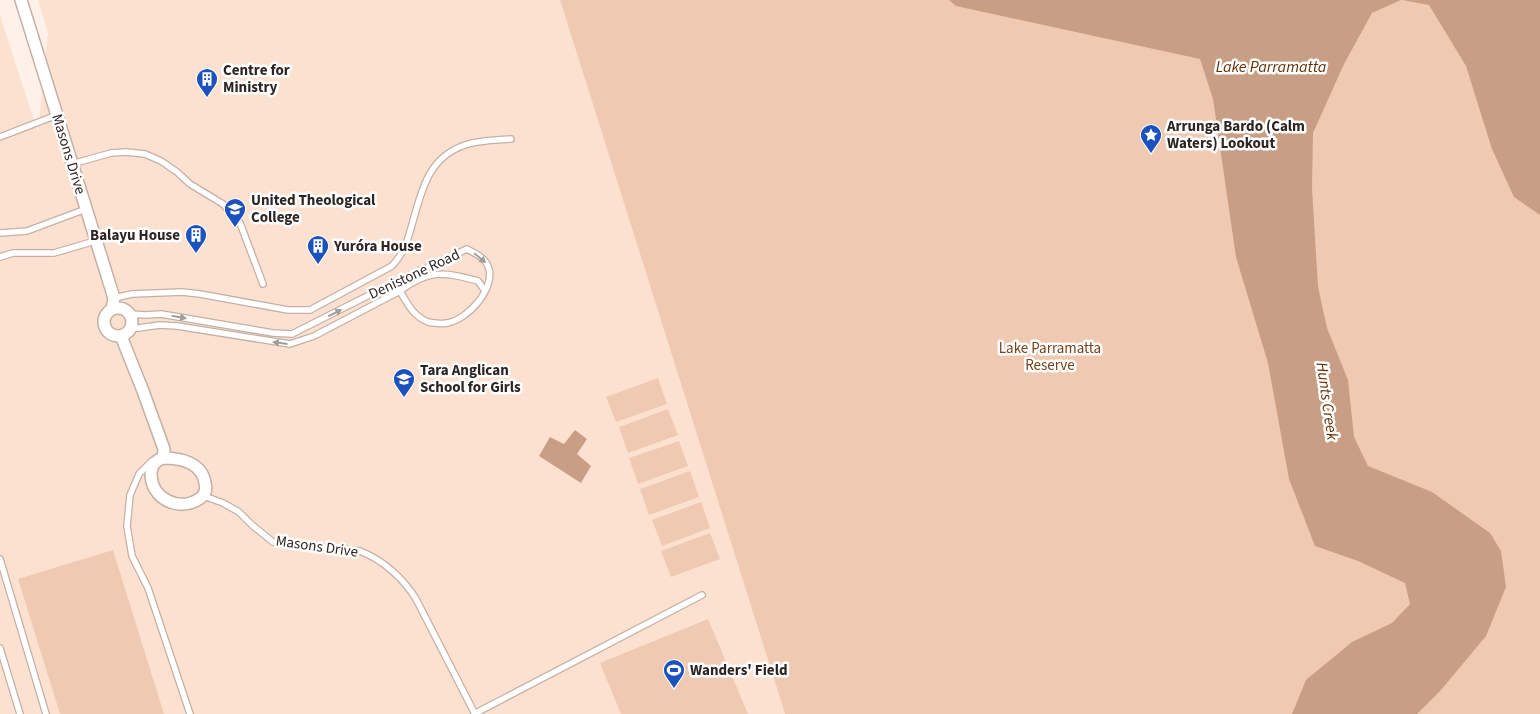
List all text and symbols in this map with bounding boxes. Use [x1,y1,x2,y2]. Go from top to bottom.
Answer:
water label: Lake Parramatta [1216,56,1327,78]
place label: Centre for Ministry [223,60,290,98]
building icon: Centre for Ministry [195,67,219,98]
street label: Masons Drive [46,111,91,197]
place label: Arrunga Bardo (Calm Waters) Lookout [1166,116,1305,154]
place icon: Arrunga Bardo (Calm Waters) Lookout [1139,123,1163,154]
place label: United Theological College [251,190,376,228]
school or university icon: United Theological College [223,197,247,228]
building icon: Balayu House [184,223,208,254]
place label: Balayu House [90,225,180,246]
building icon: Yuróra House [306,234,330,265]
place label: Yuróra House [333,236,422,257]
street label: Denistone Road [365,244,463,305]
one-way arrow [473,252,486,263]
one-way arrow [328,309,342,317]
one-way arrow [171,313,187,321]
park label: Lake Parramatta Reserve [999,338,1101,376]
one-way arrow [271,339,287,347]
place label: Tara Anglican School for Girls [420,360,521,398]
water label: Hunts Creek [1311,361,1343,442]
school or university icon: Tara Anglican School for Girls [392,367,416,398]
street label: Masons Drive [274,530,359,563]
sports icon: Wanders' Field [662,658,686,689]
place label: Wanders' Field [690,660,788,681]

